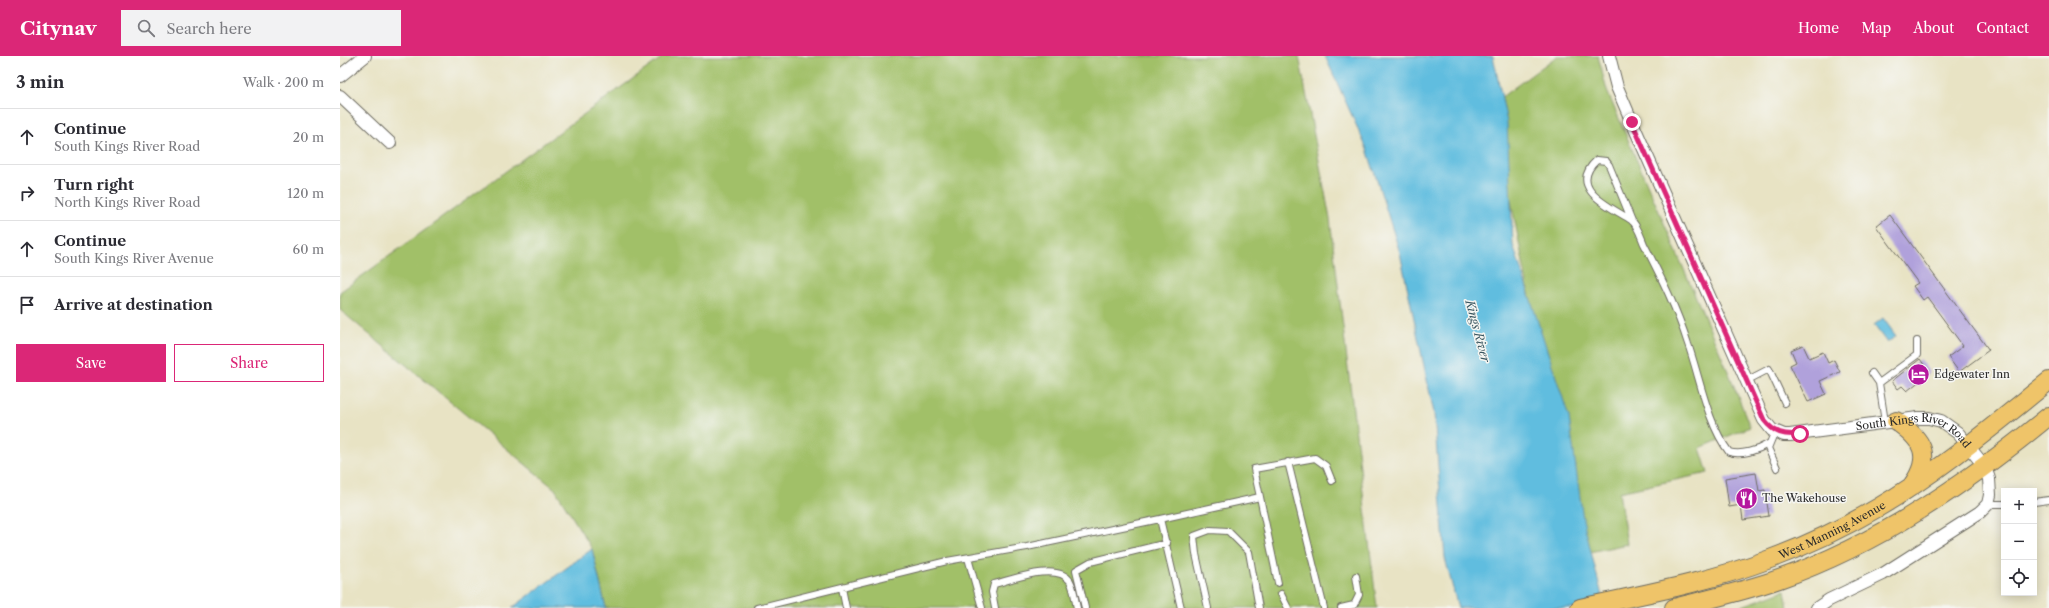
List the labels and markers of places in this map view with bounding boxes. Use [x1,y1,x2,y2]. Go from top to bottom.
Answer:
hotel icon: Edgewater Inn [1905,361,1931,387]
place label: Edgewater Inn [1934,367,2010,381]
restaurant icon: The Wakehouse [1734,485,1760,511]
place label: The Wakehouse [1762,491,1846,505]

